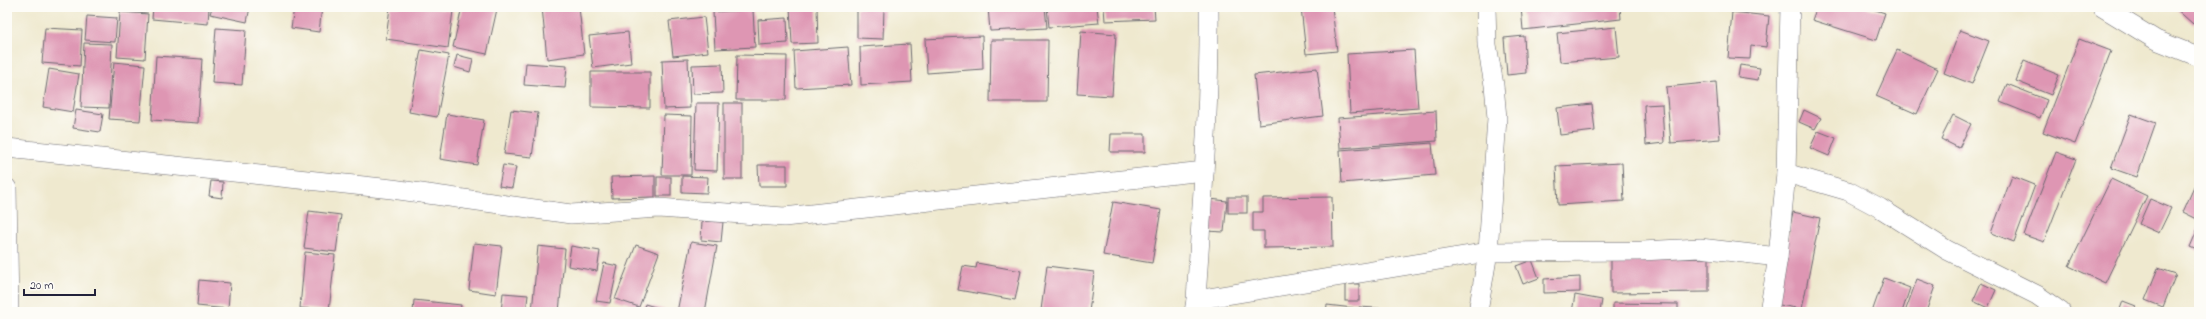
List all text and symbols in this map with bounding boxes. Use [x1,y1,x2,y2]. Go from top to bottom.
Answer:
scale bar [24,271,95,297]
text: 20 m [30,277,53,295]

